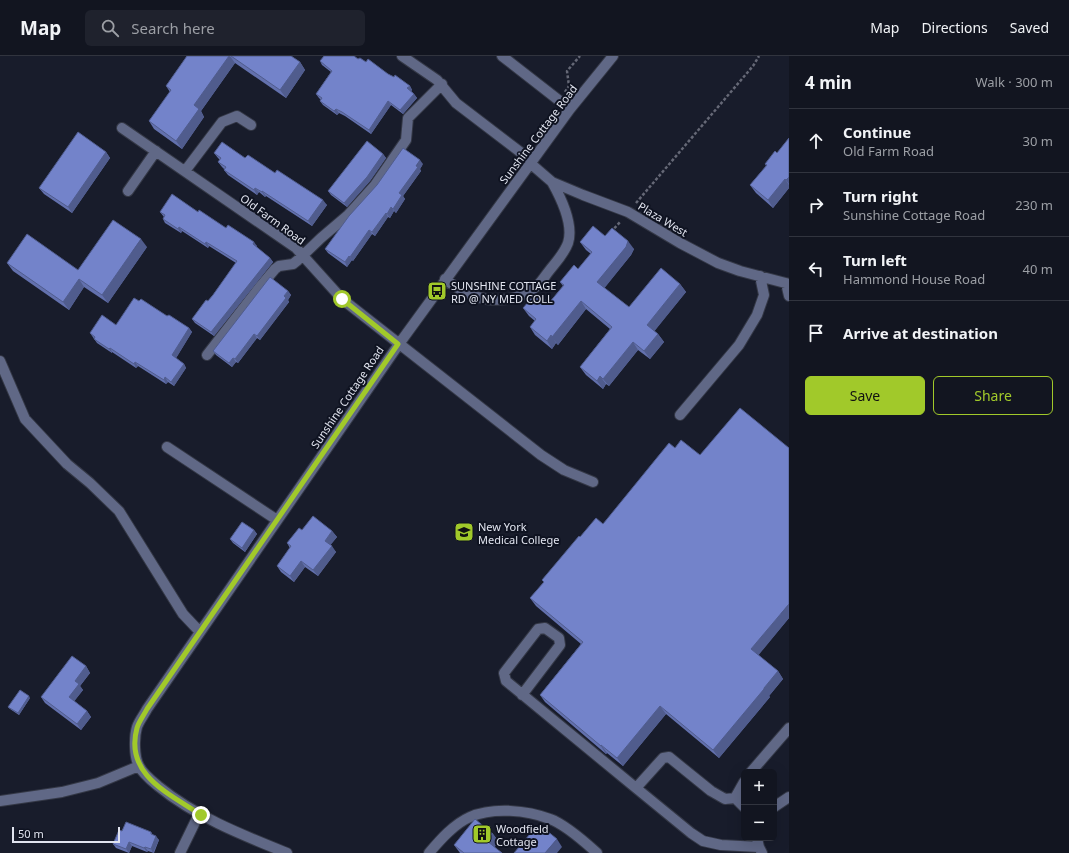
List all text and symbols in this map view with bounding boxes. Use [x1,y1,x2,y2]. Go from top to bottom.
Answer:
search box [85,10,365,46]
text: Map [20,15,61,41]
icon: search [99,17,121,39]
text: Search here [131,18,215,38]
text: Map [870,18,899,37]
text: Directions [921,18,988,37]
text: Saved [1010,18,1049,37]
text: 4 min [805,71,852,94]
text: Walk · 300 m [975,73,1053,91]
street label: Sunshine Cottage Road [496,81,580,187]
text: Continue [843,122,911,142]
icon: ahead [805,130,827,152]
text: 30 m [1023,132,1053,150]
text: Old Farm Road [843,142,934,160]
text: Turn right [843,186,918,206]
street label: Old Farm Road [237,190,309,248]
icon: right [805,194,827,216]
text: 230 m [1015,196,1053,214]
street label: Plaza West [635,198,691,240]
text: Sunshine Cottage Road [843,206,985,224]
text: Turn left [843,250,907,270]
icon: left [805,258,827,280]
text: 40 m [1023,260,1053,278]
text: Hammond House Road [843,270,985,288]
place label: SUNSHINE COTTAGE RD @ NY MED COLL [451,278,556,306]
bus stop icon: SUNSHINE COTTAGE RD @ NY MED COLL [426,280,448,302]
route start [333,290,351,308]
icon: arrive [805,322,827,344]
text: Arrive at destination [843,323,998,343]
street label: Sunshine Cottage Road [307,343,387,451]
button: Save [805,376,925,415]
button: Share [933,376,1053,415]
place label: New York Medical College [478,519,559,547]
school or university icon: New York Medical College [453,521,475,543]
map controls [741,769,777,841]
button: + [741,769,777,805]
button: − [741,805,777,841]
route end [192,806,210,824]
place label: Woodfield Cottage [496,821,549,849]
building icon: Woodfield Cottage [471,823,493,845]
scale bar [12,825,120,844]
text: 50 m [18,826,44,841]

